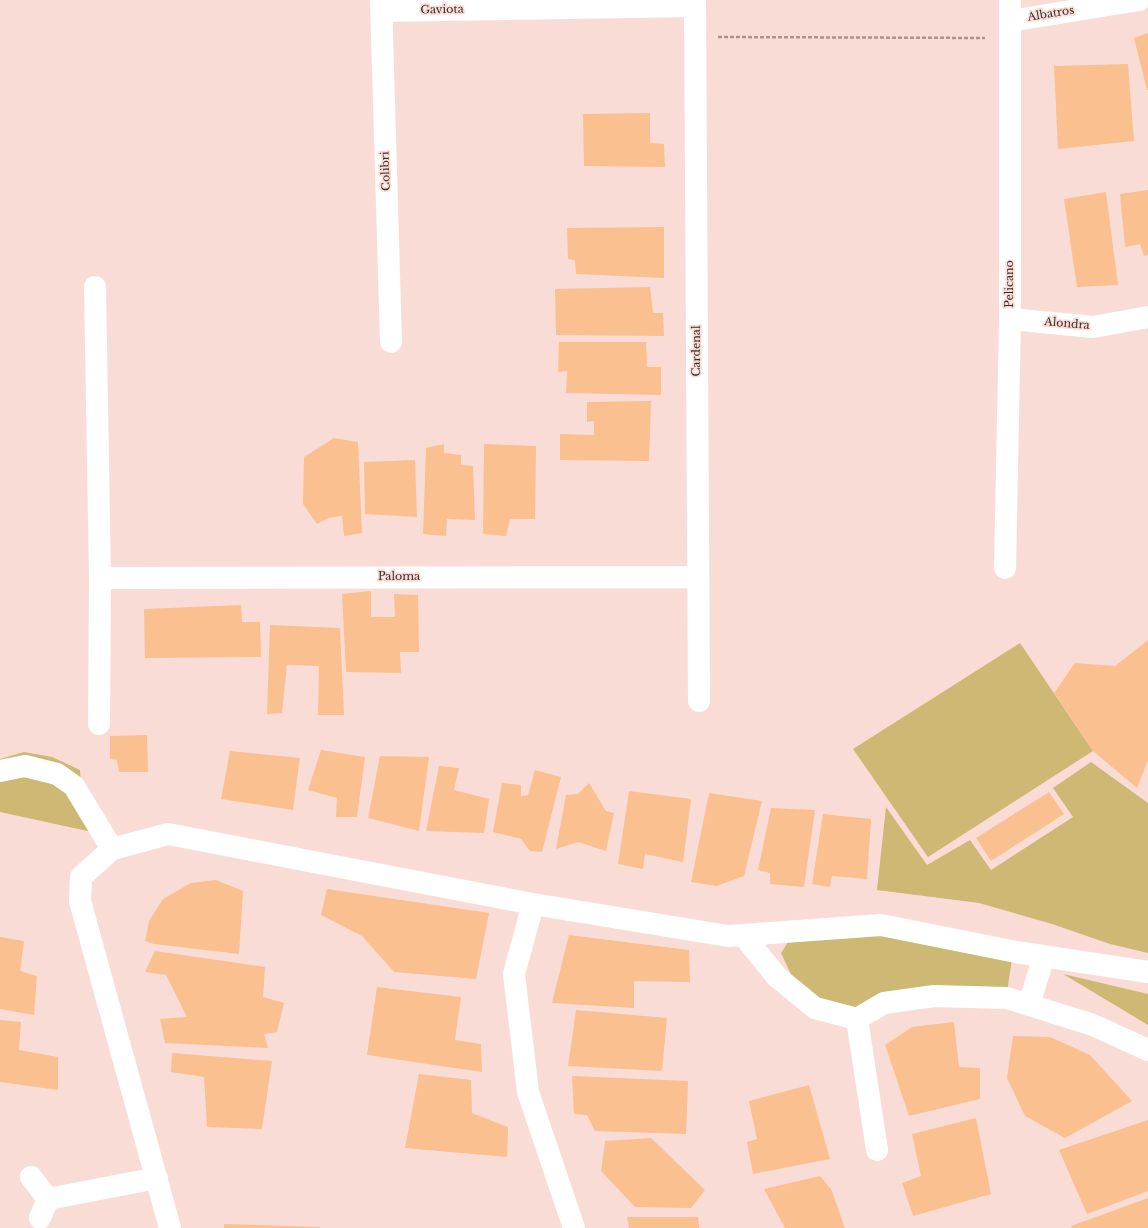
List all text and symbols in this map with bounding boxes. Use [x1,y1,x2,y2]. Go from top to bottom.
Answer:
street label: Gaviota [420,3,464,17]
street label: Albatros [1027,4,1075,24]
street label: Colibri [379,151,393,191]
street label: Pelicano [1003,260,1017,308]
street label: Alondra [1044,315,1090,333]
street label: Cardenal [690,325,704,377]
street label: Paloma [378,570,420,584]

